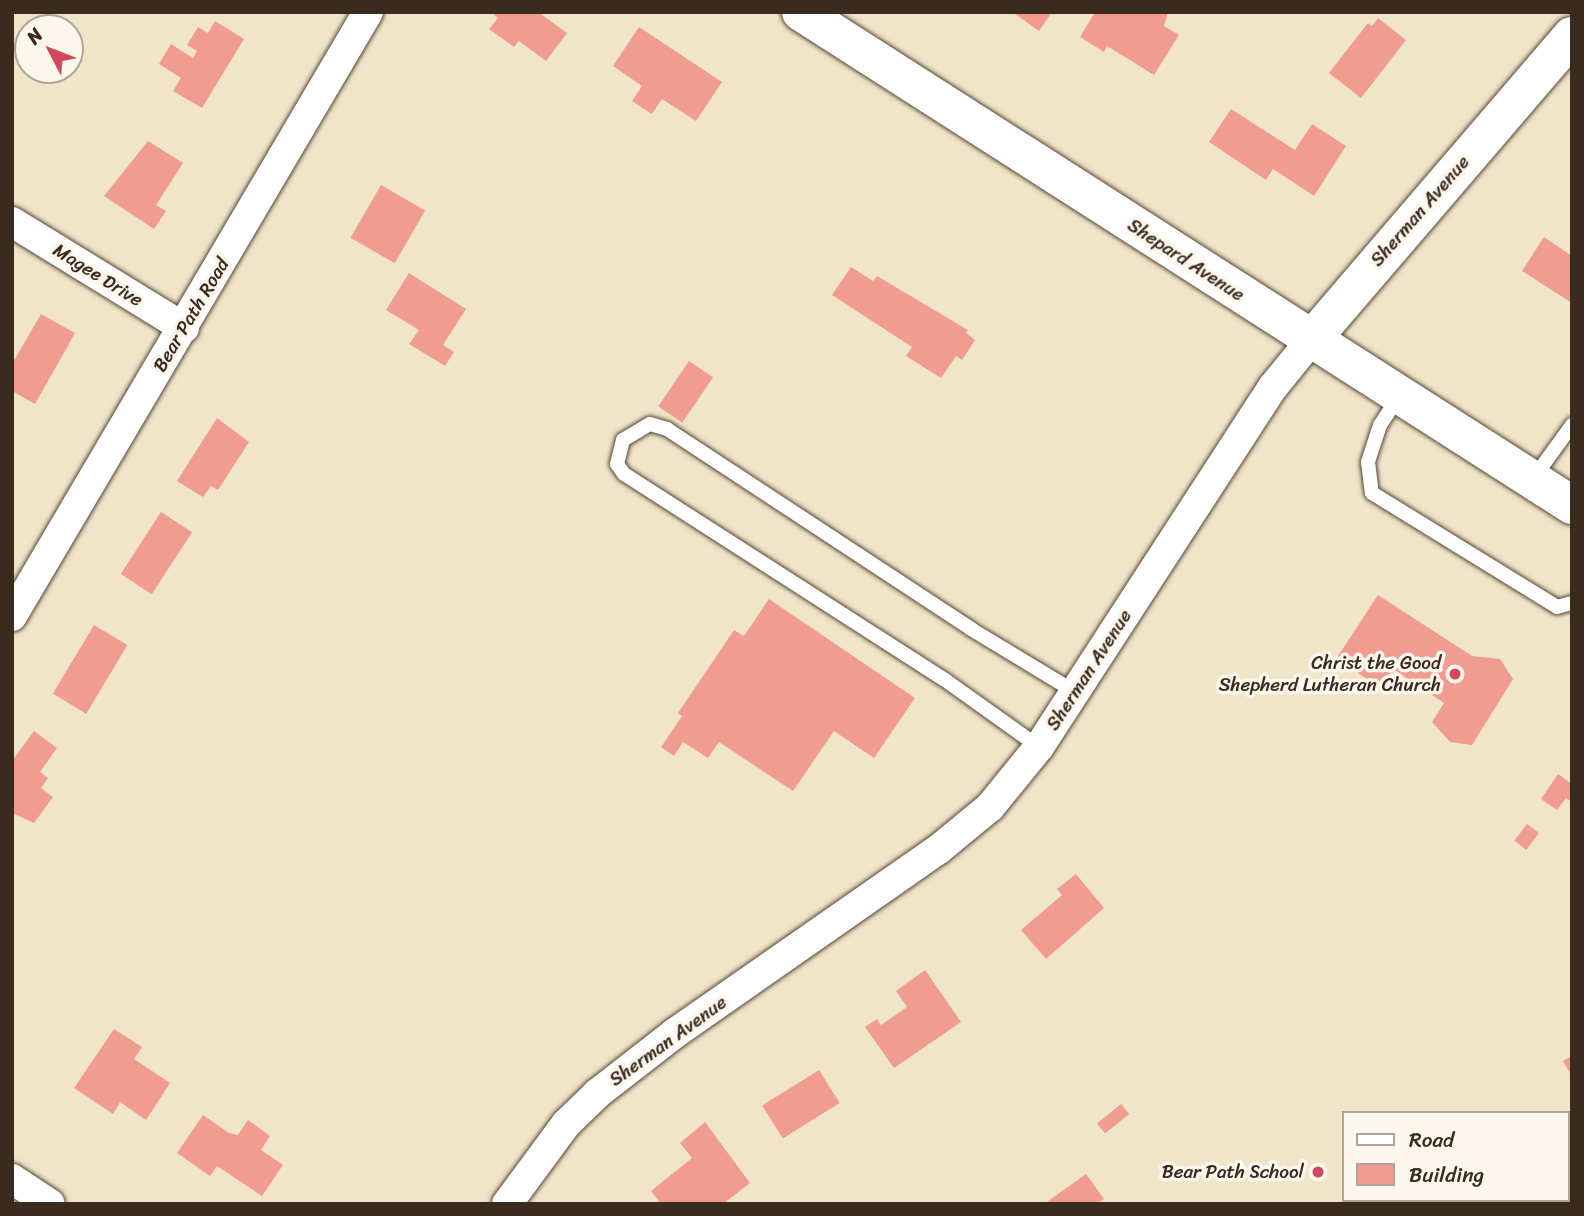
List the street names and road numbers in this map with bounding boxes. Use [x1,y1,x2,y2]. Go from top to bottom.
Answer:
street label: Sherman Avenue [1366,151,1474,271]
street label: Shepard Avenue [1123,214,1249,306]
street label: Magee Drive [49,238,147,312]
street label: Bear Path Road [148,254,234,376]
street label: Sherman Avenue [1041,605,1137,735]
street label: Sherman Avenue [605,991,731,1091]

